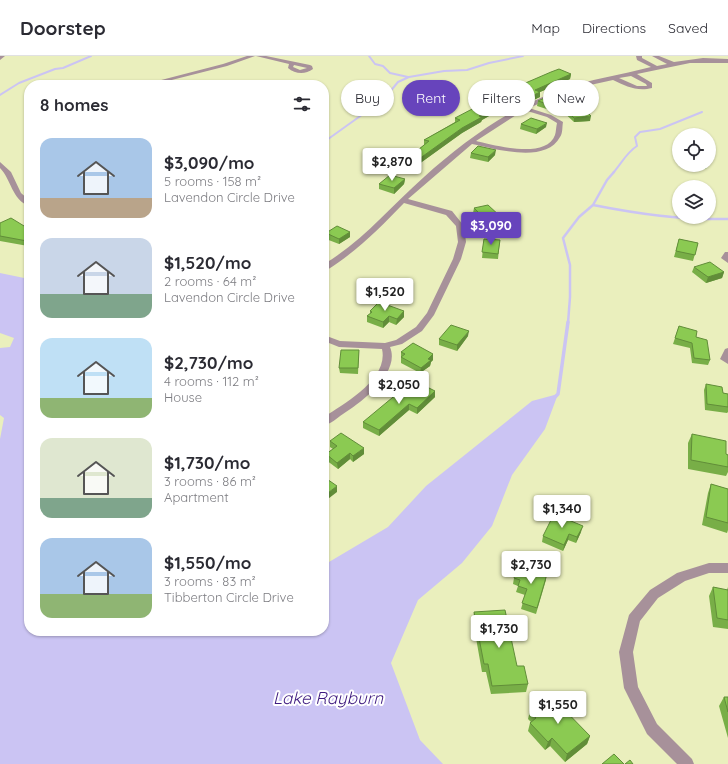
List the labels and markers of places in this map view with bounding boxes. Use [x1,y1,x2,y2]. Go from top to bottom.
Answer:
pin: $2,870 [359,148,425,182]
pin: $3,090 [458,212,524,246]
pin: $1,520 [352,278,418,312]
pin: $2,050 [366,371,432,405]
pin: $1,340 [529,495,595,529]
pin: $2,730 [498,551,564,585]
pin: $1,730 [466,615,532,649]
pin: $1,550 [525,691,591,725]

